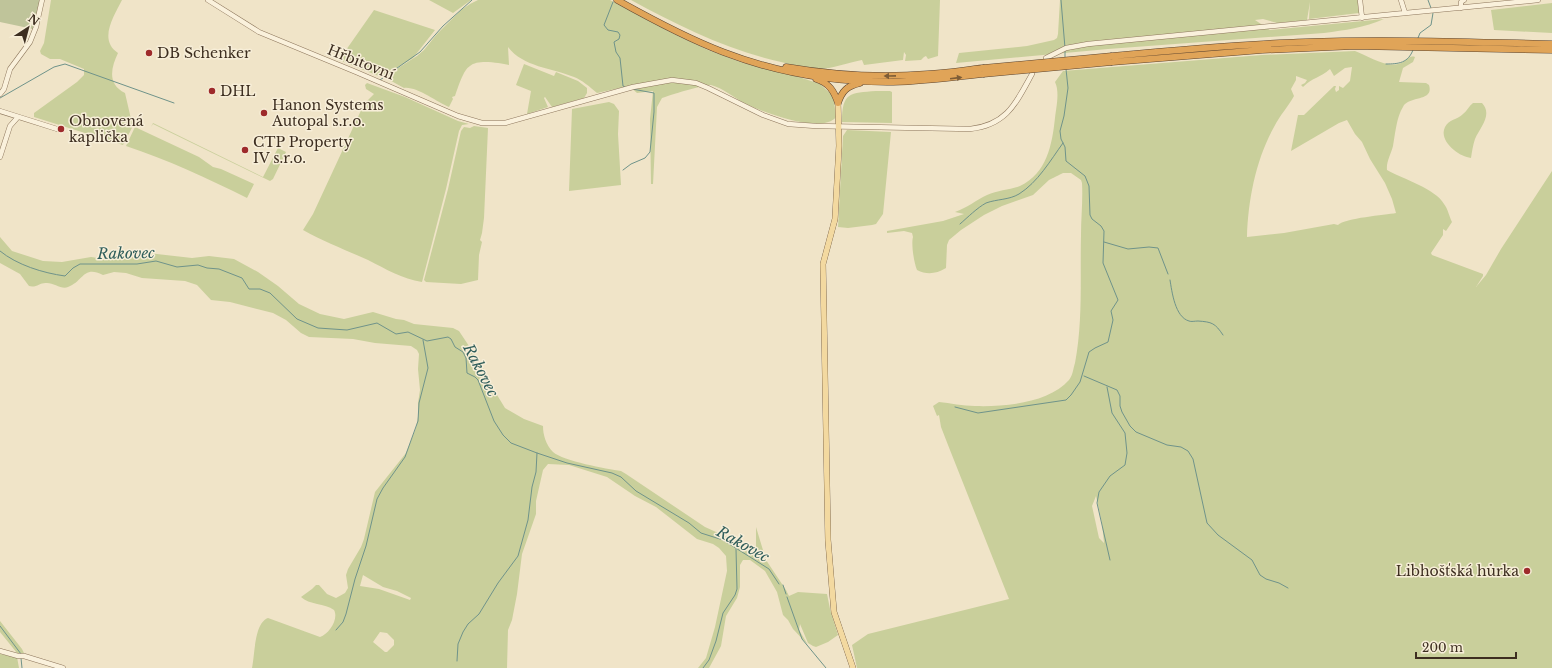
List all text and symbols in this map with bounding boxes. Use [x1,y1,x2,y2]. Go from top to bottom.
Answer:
north arrow [8,8,48,48]
text: N [26,11,43,29]
street label: Hřbitovní [325,40,397,84]
place label: DB Schenker [157,44,251,62]
marker: DB Schenker [144,48,154,58]
one-way arrow [883,73,896,79]
one-way arrow [950,75,963,81]
place label: DHL [220,82,255,100]
marker: DHL [207,86,217,96]
place label: Hanon Systems Autopal s.r.o. [271,96,384,130]
marker: Hanon Systems Autopal s.r.o. [259,108,269,118]
place label: Obnovená kaplička [69,112,144,146]
marker: Obnovená kaplička [56,124,66,134]
place label: CTP Property IV s.r.o. [253,133,352,167]
marker: CTP Property IV s.r.o. [240,145,250,155]
water label: Rakovec [96,243,155,263]
water label: Rakovec [459,339,503,400]
water label: Rakovec [712,521,773,566]
place label: Libhošťská hůrka [1396,562,1519,580]
marker: Libhošťská hůrka [1522,566,1532,576]
scale bar [1416,634,1516,660]
text: 200 m [1422,640,1463,655]

